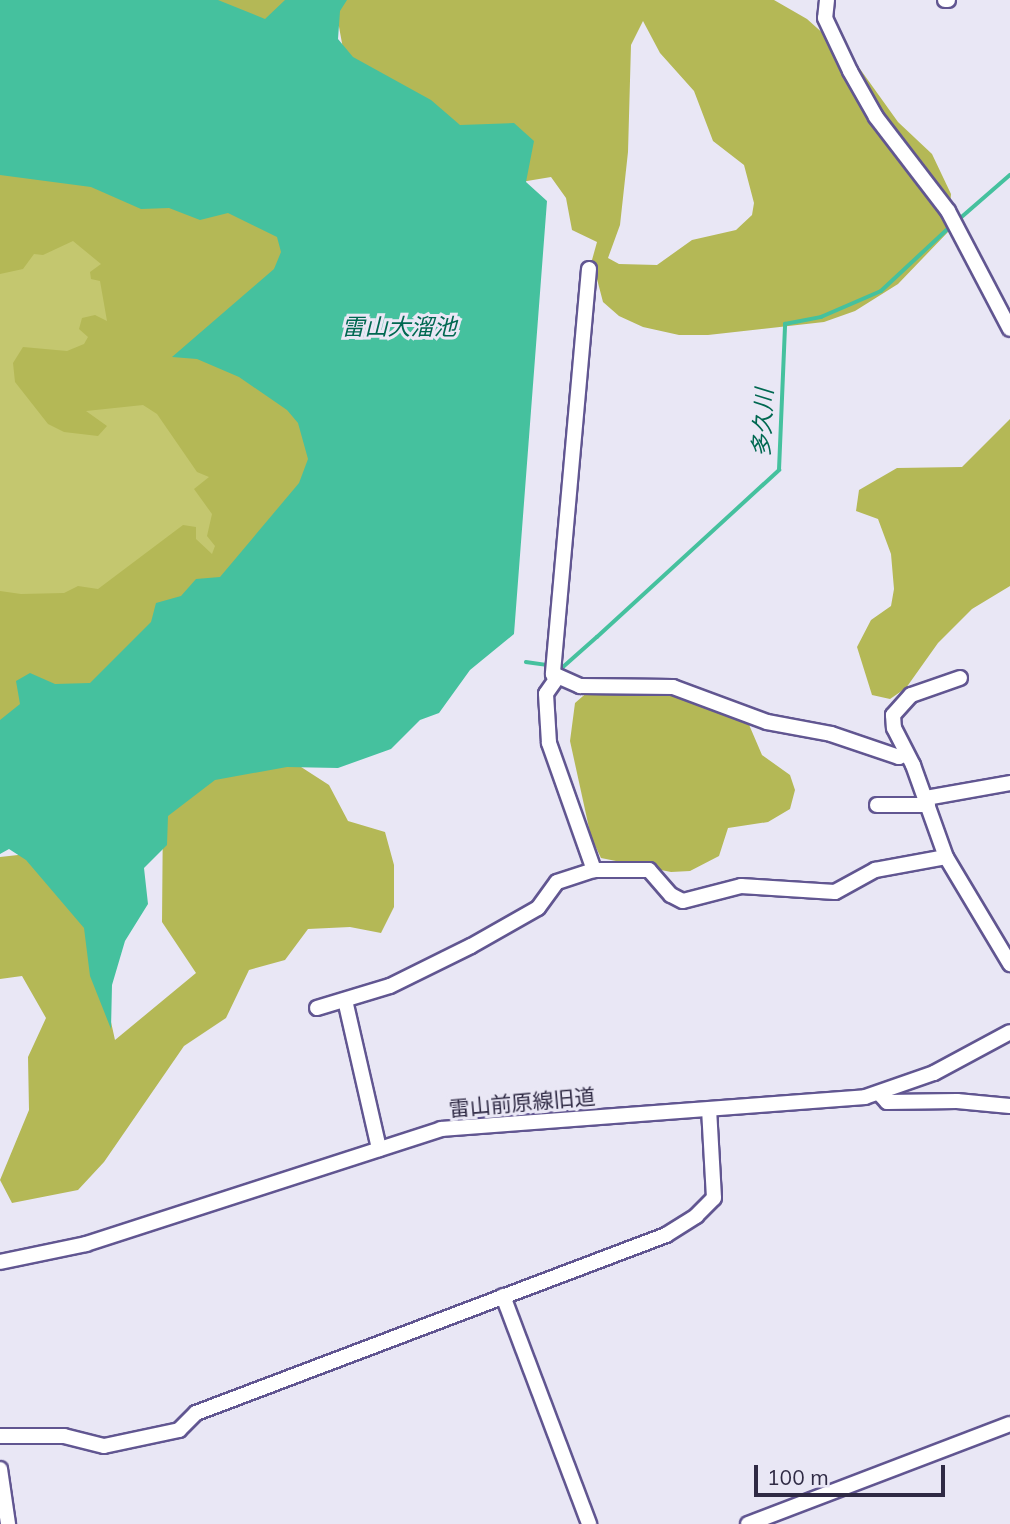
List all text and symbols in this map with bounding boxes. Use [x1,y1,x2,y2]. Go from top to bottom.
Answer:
water label: 雷山大溜池 [342,313,456,341]
water label: 多久川 [747,388,779,458]
street label: 雷山前原線旧道 [448,1083,596,1121]
scale bar [758,1450,949,1494]
text: 100 m [767,1464,829,1490]

